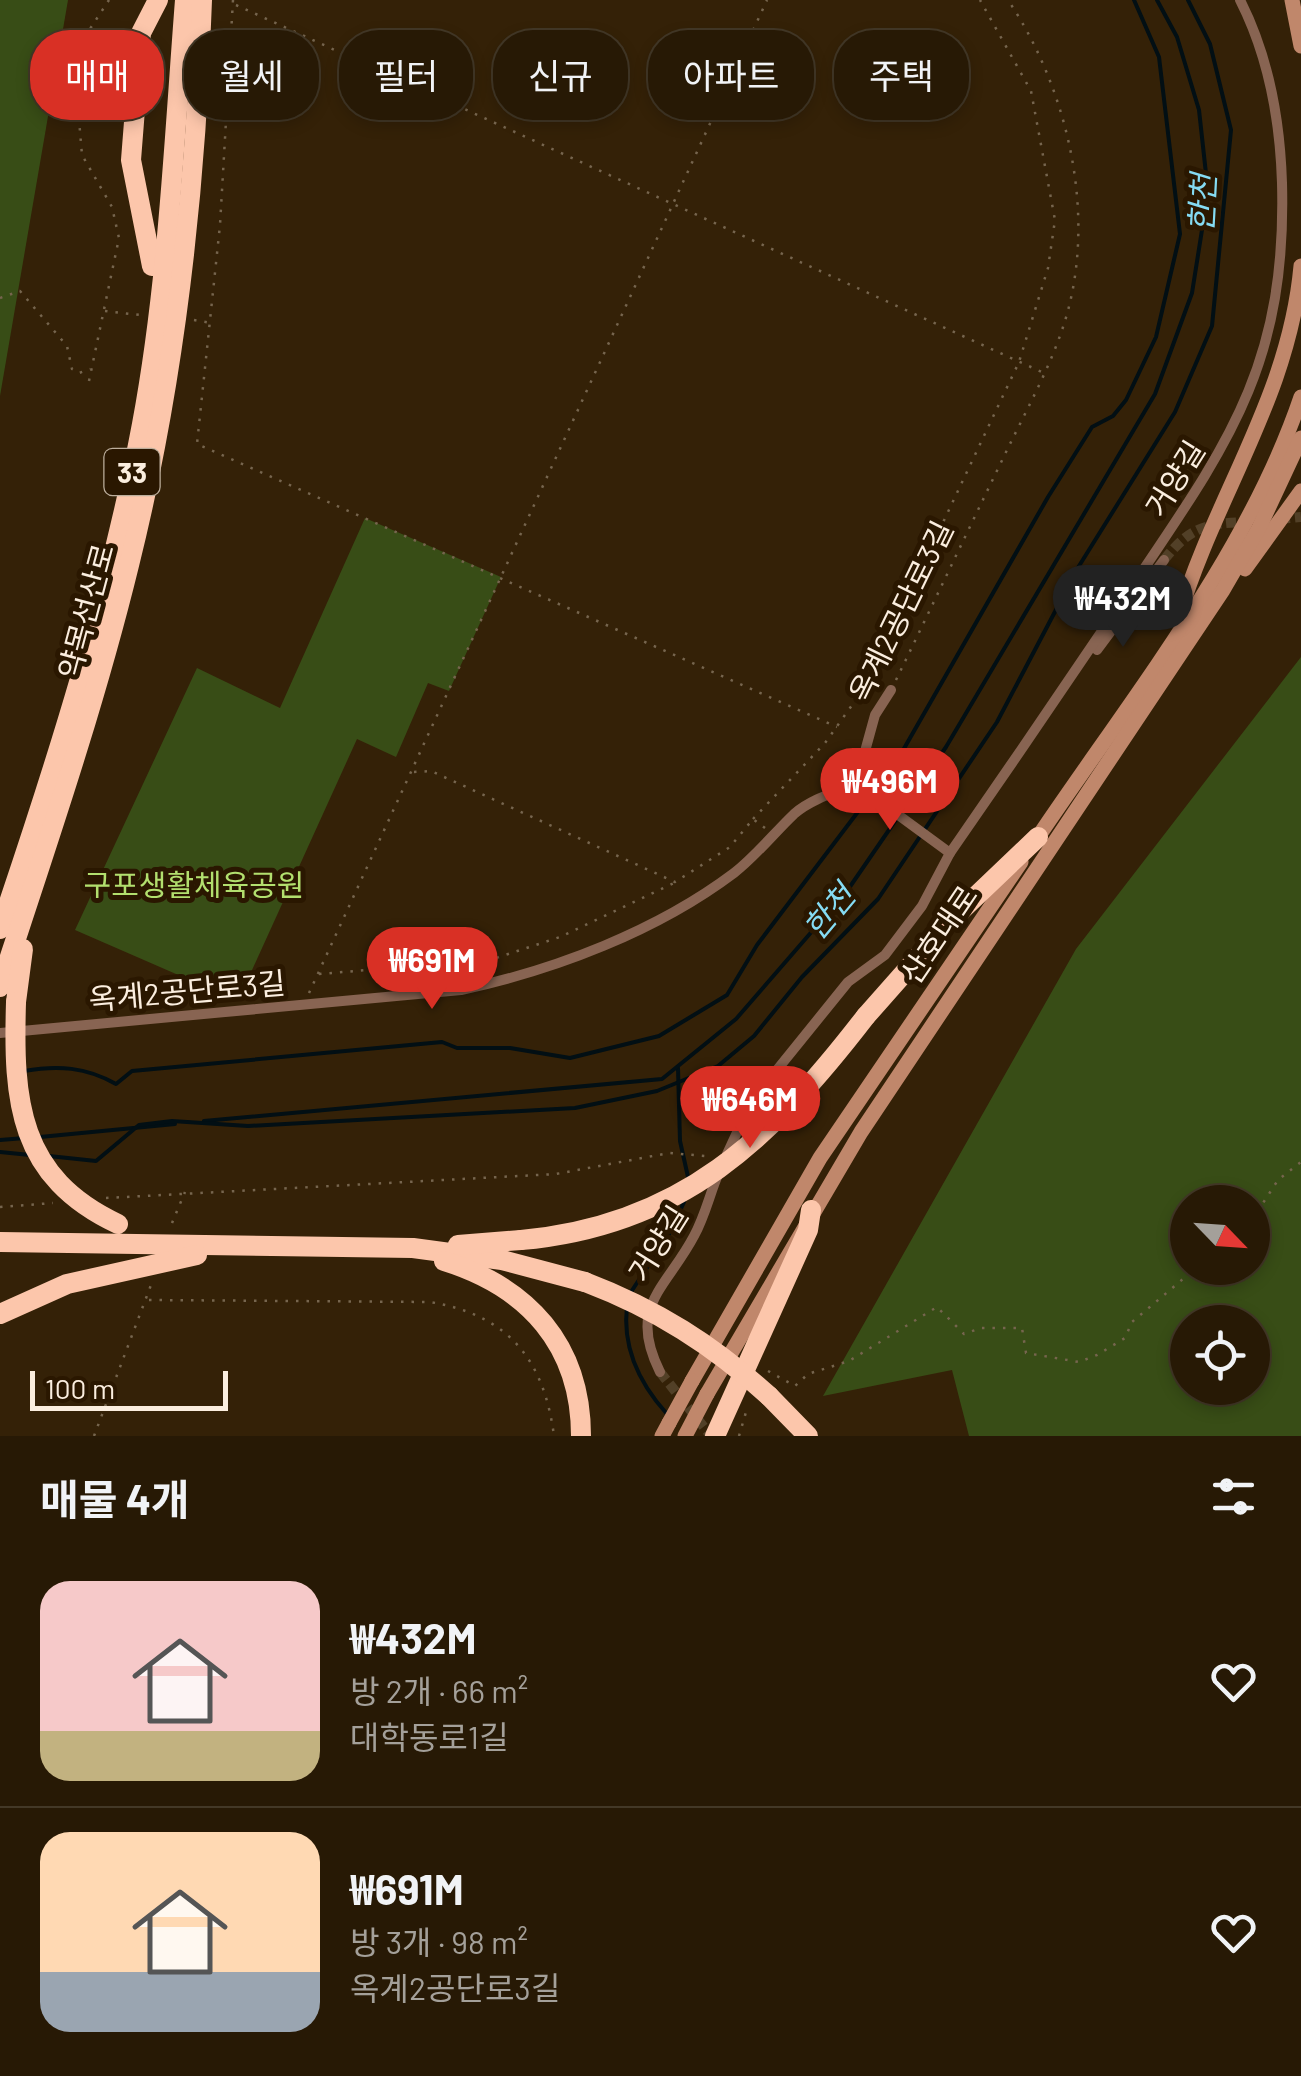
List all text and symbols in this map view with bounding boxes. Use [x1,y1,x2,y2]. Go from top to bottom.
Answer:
chip: 매매 [30,30,164,120]
chip: 월세 [184,30,319,120]
chip: 필터 [339,30,473,120]
chip: 신규 [493,30,628,120]
chip: 아파트 [648,30,814,120]
chip: 주택 [834,30,969,120]
water label: 한천 [1180,169,1222,233]
street label: 거양길 [1137,433,1211,523]
road number: 33 [104,449,160,495]
street label: 옥계2공단로3길 [841,515,959,707]
street label: 약목선산로 [50,540,120,682]
pin: ₩432M [1053,565,1193,650]
text: ₩432M [1075,578,1171,616]
pin: ₩496M [820,748,960,833]
text: ₩496M [842,761,938,799]
park label: 구포생활체육공원 [84,866,304,902]
water label: 한천 [795,874,864,946]
street label: 산호대로 [892,878,984,990]
pin: ₩691M [362,927,502,1012]
text: ₩691M [389,940,475,978]
street label: 옥계2공단로3길 [87,963,287,1017]
pin: ₩646M [680,1066,820,1151]
text: ₩646M [702,1079,798,1117]
north arrow [1170,1185,1270,1285]
map controls [1170,1185,1270,1405]
street label: 거양길 [620,1198,694,1288]
button: locate [1170,1305,1270,1405]
scale bar [30,1366,228,1410]
text: 100 m [45,1371,115,1405]
icon: filters [1206,1469,1261,1524]
text: 매물 4개 [40,1473,190,1523]
text: ₩432M [350,1612,476,1662]
icon: home [120,1621,240,1741]
icon: heart [1206,1654,1261,1709]
text: 방 2개 · 66 m² [350,1671,528,1709]
text: 대학동로1길 [350,1717,508,1755]
text: ₩691M [350,1863,464,1913]
icon: home [120,1872,240,1992]
icon: heart [1206,1905,1261,1960]
text: 방 3개 · 98 m² [350,1922,528,1960]
text: 옥계2공단로3길 [350,1968,560,2006]

